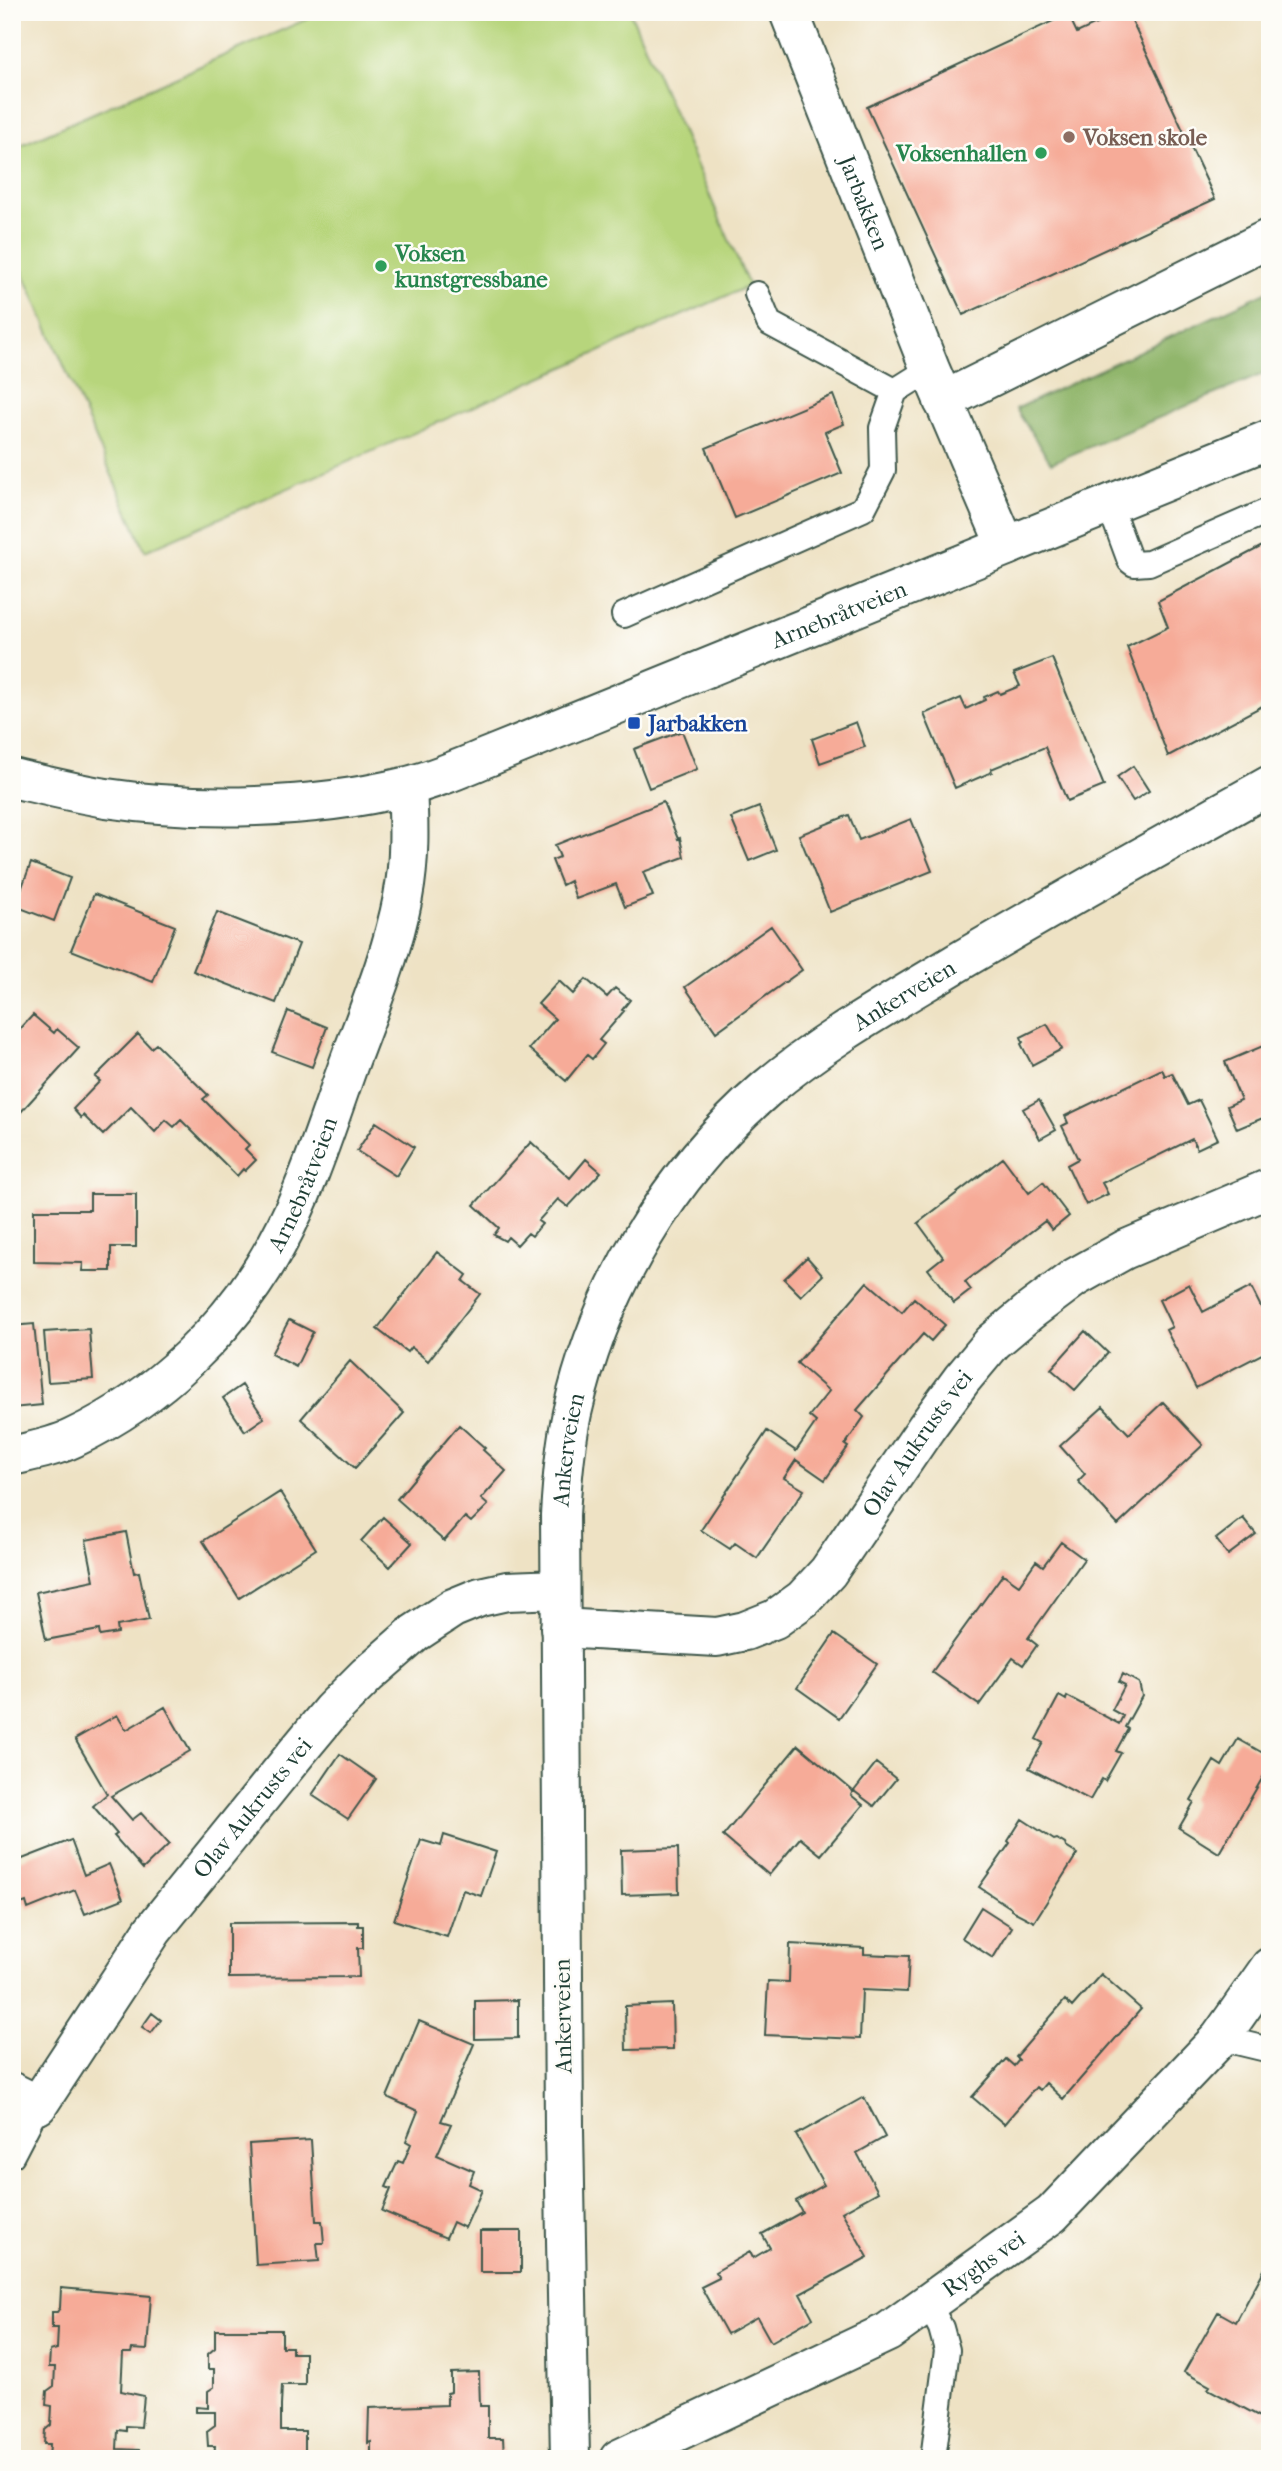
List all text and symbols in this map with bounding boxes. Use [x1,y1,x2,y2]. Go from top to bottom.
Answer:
place label: Voksen skole [1082,124,1208,151]
marker: Voksen skole [1061,129,1077,145]
place label: Voksenhallen [895,140,1028,167]
marker: Voksenhallen [1033,145,1049,161]
street label: Jarbakken [833,150,895,254]
place label: Voksen kunstgressbane [394,240,548,293]
marker: Voksen kunstgressbane [373,258,389,274]
street label: Arnebråtveien [766,574,911,654]
place label: Jarbakken [646,710,748,737]
marker: Jarbakken [626,715,642,731]
street label: Ankerveien [847,953,961,1037]
street label: Arnebråtveien [261,1113,343,1257]
street label: Olav Aukrusts vei [856,1364,978,1522]
street label: Ankerveien [547,1389,590,1508]
street label: Olav Aukrusts vei [187,1732,317,1883]
street label: Ankerveien [548,1958,578,2075]
street label: Ryghs vei [937,2224,1030,2302]

